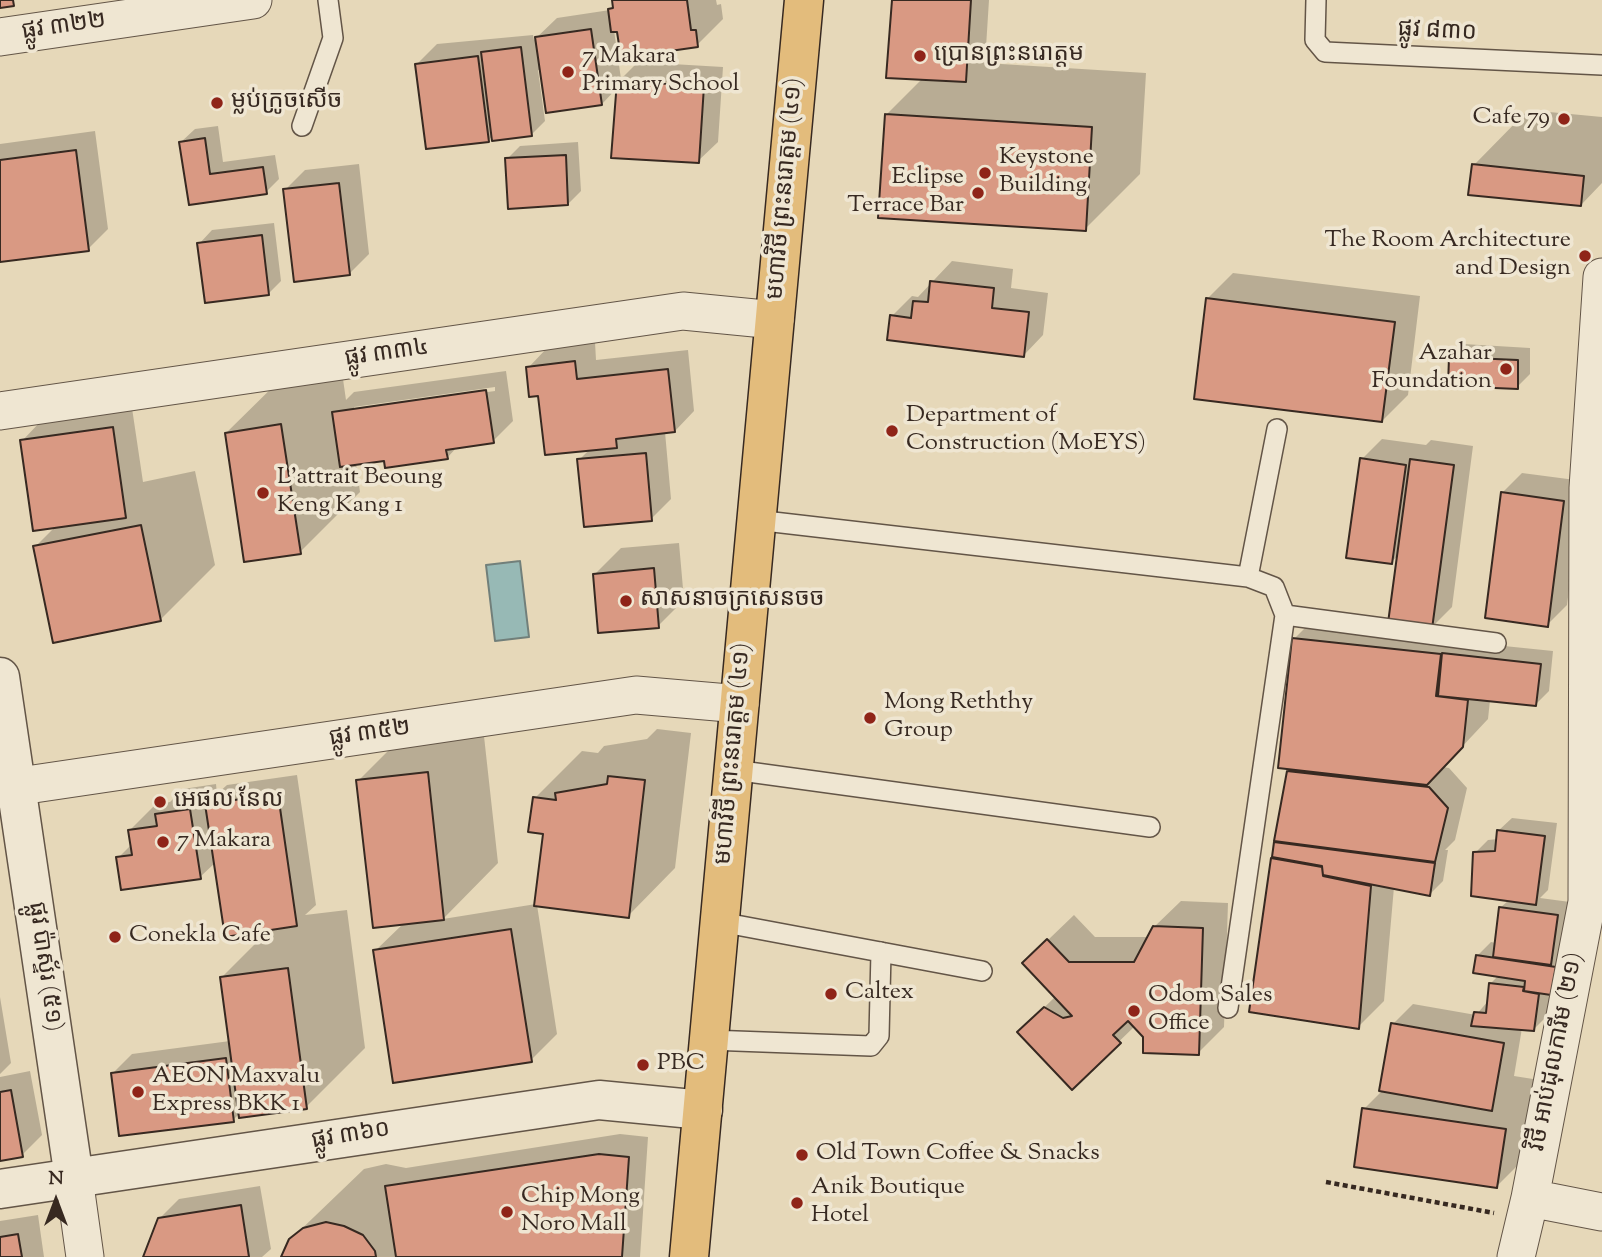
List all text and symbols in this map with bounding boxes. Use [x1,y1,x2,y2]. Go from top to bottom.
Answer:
street label: ផ្លូវ ៣២២ [20,8,108,48]
street label: ផ្លូវ ៨៣០ [1397,17,1477,49]
place label: ប្រោនព្រះនរោត្តម [934,42,1084,70]
place label: 7 Makara Primary School [582,44,739,100]
marker: ប្រោនព្រះនរោត្តម [912,48,928,64]
marker: 7 Makara Primary School [560,64,576,80]
street label: មហាវិថី ព្រះនរោត្តម (៤១) [763,77,811,301]
place label: ម្លប់ក្រូចសើច [231,89,342,117]
marker: ម្លប់ក្រូចសើច [209,95,225,111]
place label: Cafe 79 [1473,105,1550,133]
marker: Cafe 79 [1556,111,1572,127]
place label: Keystone Building [999,145,1094,201]
place label: Eclipse Terrace Bar [847,165,964,221]
marker: Keystone Building [977,165,993,181]
marker: Eclipse Terrace Bar [970,185,986,201]
place label: The Room Architecture and Design [1324,228,1571,284]
marker: The Room Architecture and Design [1577,248,1593,264]
street label: ផ្លូវ ៣៣៤ [343,335,431,375]
place label: Azahar Foundation [1372,341,1492,397]
marker: Azahar Foundation [1498,361,1514,377]
place label: Department of Construction (MoEYS) [906,403,1146,459]
marker: Department of Construction (MoEYS) [884,423,900,439]
place label: L’attrait Beoung Keng Kang 1 [277,465,443,521]
marker: L’attrait Beoung Keng Kang 1 [255,485,271,501]
place label: សាសនាចក្រសេនចច [640,587,824,615]
marker: សាសនាចក្រសេនចច [618,593,634,609]
street label: មហាវិថី ព្រះនរោត្តម (៤១) [711,642,759,866]
place label: Mong Reththy Group [884,690,1033,746]
marker: Mong Reththy Group [862,710,878,726]
street label: ផ្លូវ ៣៥២ [327,715,413,755]
place label: អេផល នែល [174,788,283,816]
marker: អេផល នែល [152,794,168,810]
place label: 7 Makara [177,828,271,856]
marker: 7 Makara [155,834,171,850]
street label: ផ្លូវ ប៉ាស្ទ័រ (៥១) [20,900,66,1034]
place label: Conekla Cafe [129,923,271,951]
marker: Conekla Cafe [107,929,123,945]
street label: វិថី អាប់ដុលការីម (២១) [1525,950,1591,1154]
place label: Caltex [845,980,914,1008]
place label: Odom Sales Office [1148,983,1272,1039]
marker: Caltex [823,986,839,1002]
marker: Odom Sales Office [1126,1003,1142,1019]
place label: PBC [657,1051,705,1079]
marker: PBC [635,1057,651,1073]
place label: AEON Maxvalu Express BKK 1 [152,1064,320,1120]
marker: AEON Maxvalu Express BKK 1 [130,1084,146,1100]
street label: ផ្លូវ ៣៦០ [310,1117,392,1157]
place label: Old Town Coffee & Snacks [816,1141,1100,1169]
marker: Old Town Coffee & Snacks [794,1147,810,1163]
north arrow [21,1166,91,1236]
text: N [48,1166,64,1193]
place label: Anik Boutique Hotel [811,1175,965,1231]
place label: Chip Mong Noro Mall [521,1184,640,1240]
marker: Anik Boutique Hotel [789,1195,805,1211]
marker: Chip Mong Noro Mall [499,1204,515,1220]

